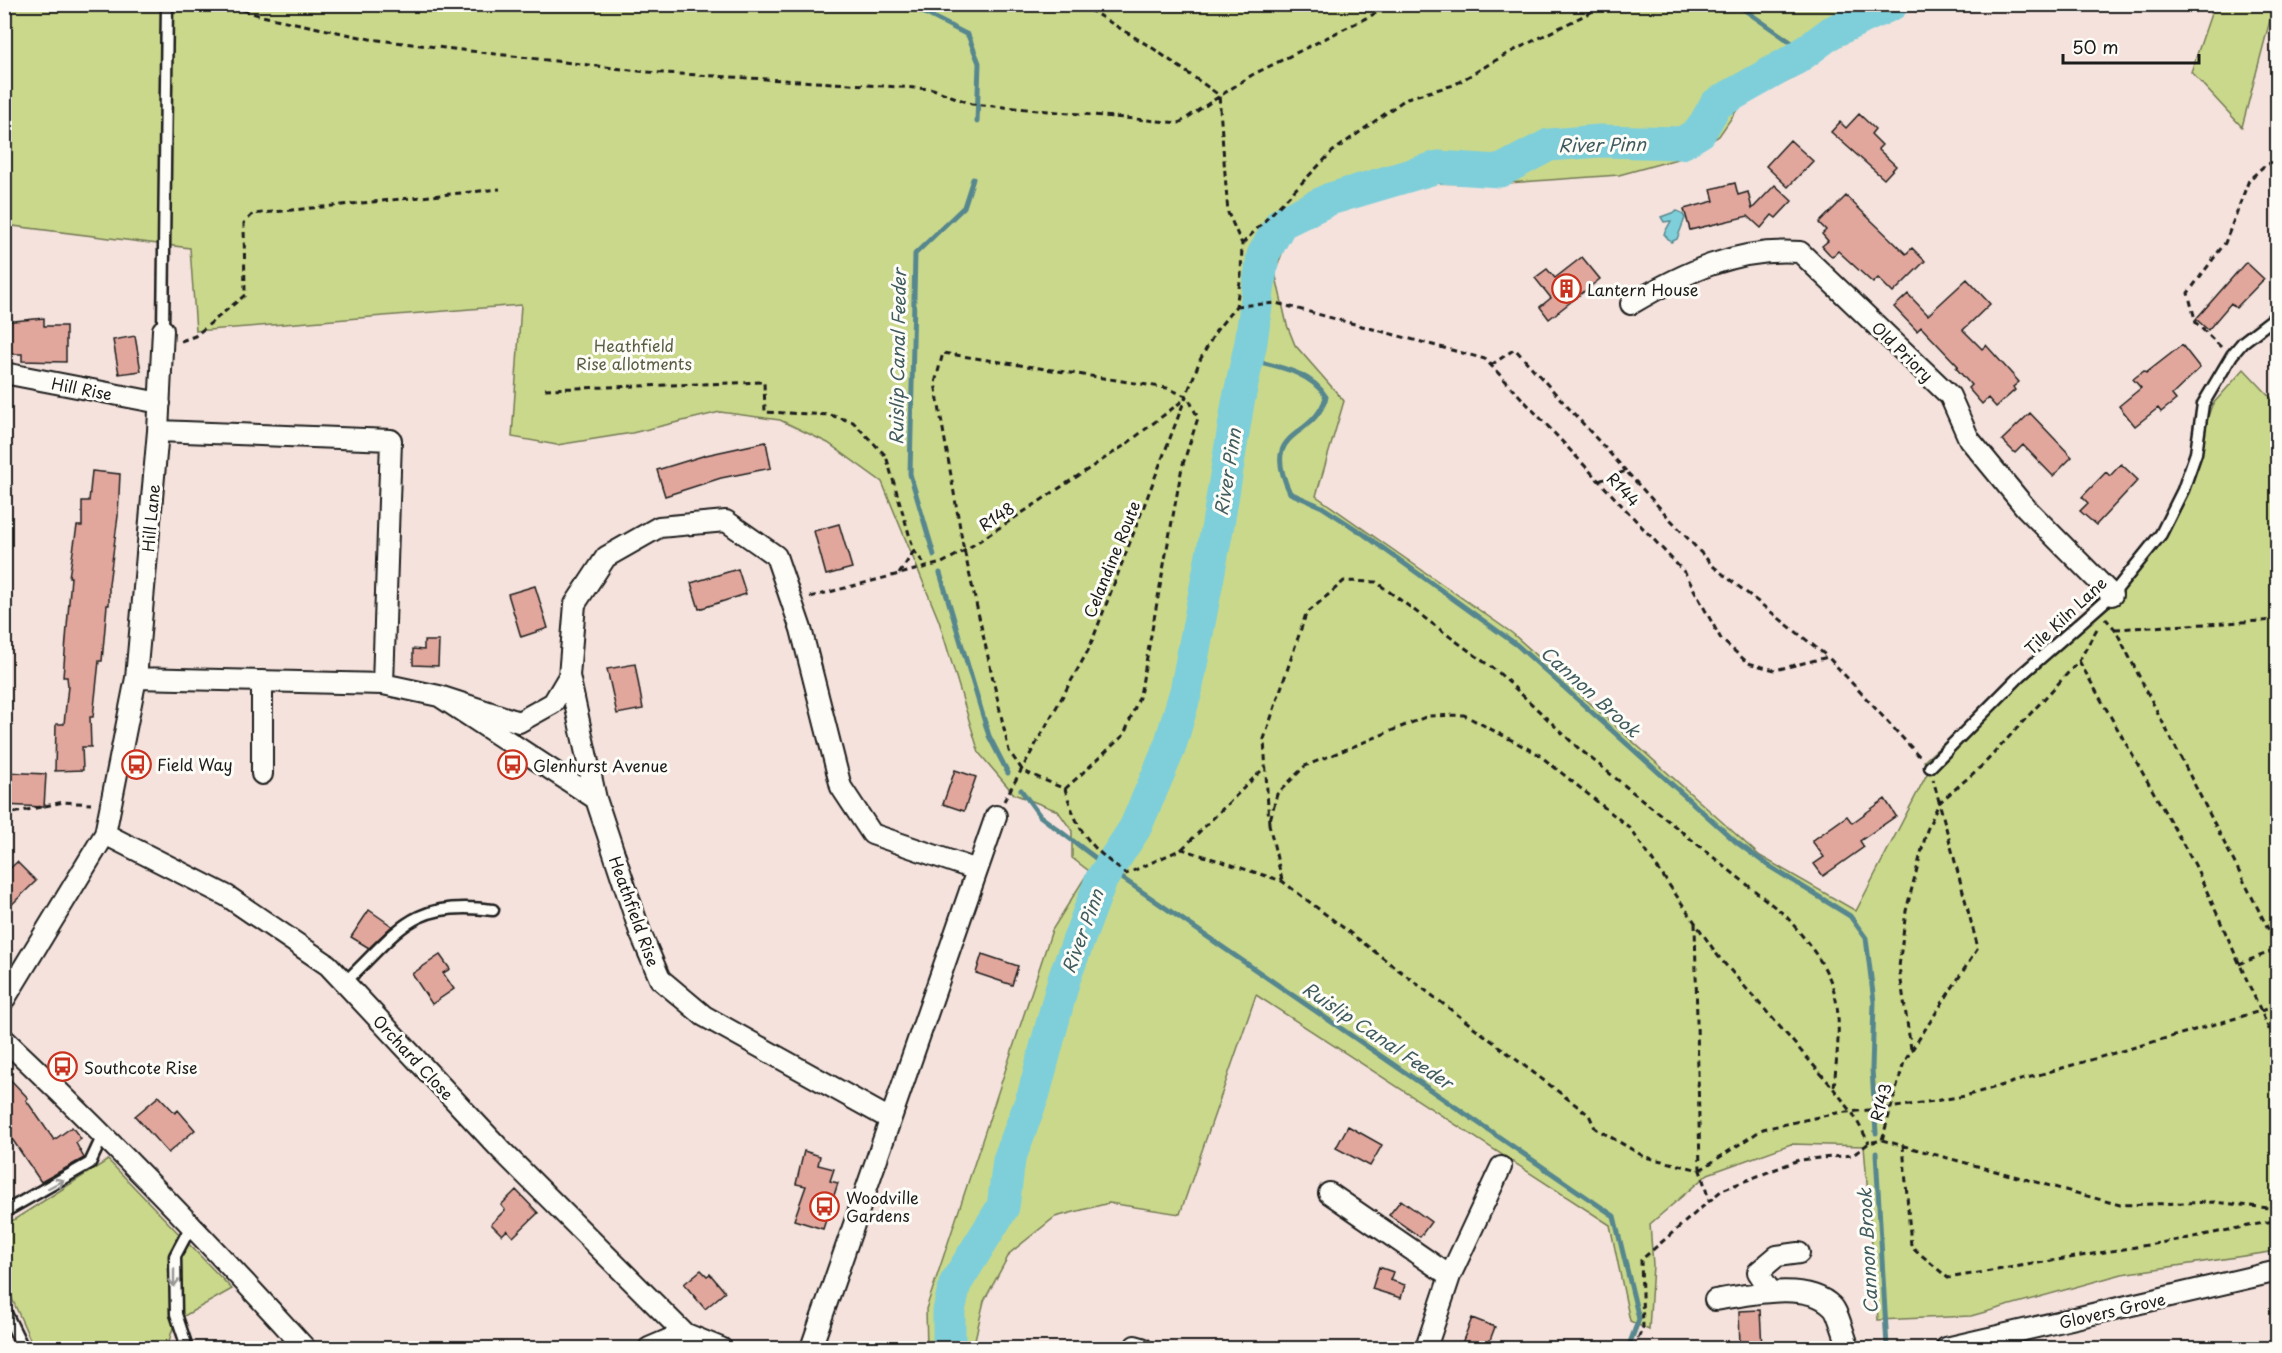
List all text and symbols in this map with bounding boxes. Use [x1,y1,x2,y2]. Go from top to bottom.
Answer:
scale bar [2063,27,2200,65]
text: 50 m [2072,33,2119,60]
water label: River Pinn [1558,130,1647,158]
water label: Ruislip Canal Feeder [882,266,912,445]
building icon: Lantern House [1550,273,1582,305]
place label: Lantern House [1587,277,1699,301]
street label: Old Priory [1867,315,1939,387]
park label: Heathfield Rise allotments [576,333,692,375]
street label: Hill Rise [50,370,114,406]
water label: River Pinn [1207,425,1247,517]
street label: R144 [1602,467,1646,511]
street label: Hill Lane [135,483,165,553]
street label: R148 [973,495,1019,537]
street label: Celandine Route [1077,497,1145,621]
street label: Tile Kiln Lane [2019,571,2111,659]
water label: Cannon Brook [1535,639,1648,744]
bus stop icon: Field Way [120,748,152,780]
bus stop icon: Glenhurst Avenue [496,749,528,781]
place label: Field Way [157,752,233,776]
place label: Glenhurst Avenue [533,753,668,777]
street label: Heathfield Rise [604,852,666,970]
water label: River Pinn [1054,884,1110,977]
water label: Ruislip Canal Feeder [1298,975,1461,1097]
street label: Orchard Close [368,1009,460,1105]
bus stop icon: Southcote Rise [47,1051,79,1083]
place label: Southcote Rise [84,1055,198,1079]
street label: R143 [1863,1080,1897,1124]
one-way arrow [46,1177,64,1189]
place label: Woodville Gardens [846,1185,919,1227]
water label: Cannon Brook [1850,1186,1884,1315]
bus stop icon: Woodville Gardens [809,1190,841,1222]
one-way arrow [168,1268,180,1288]
street label: Glovers Grove [2056,1286,2168,1334]

